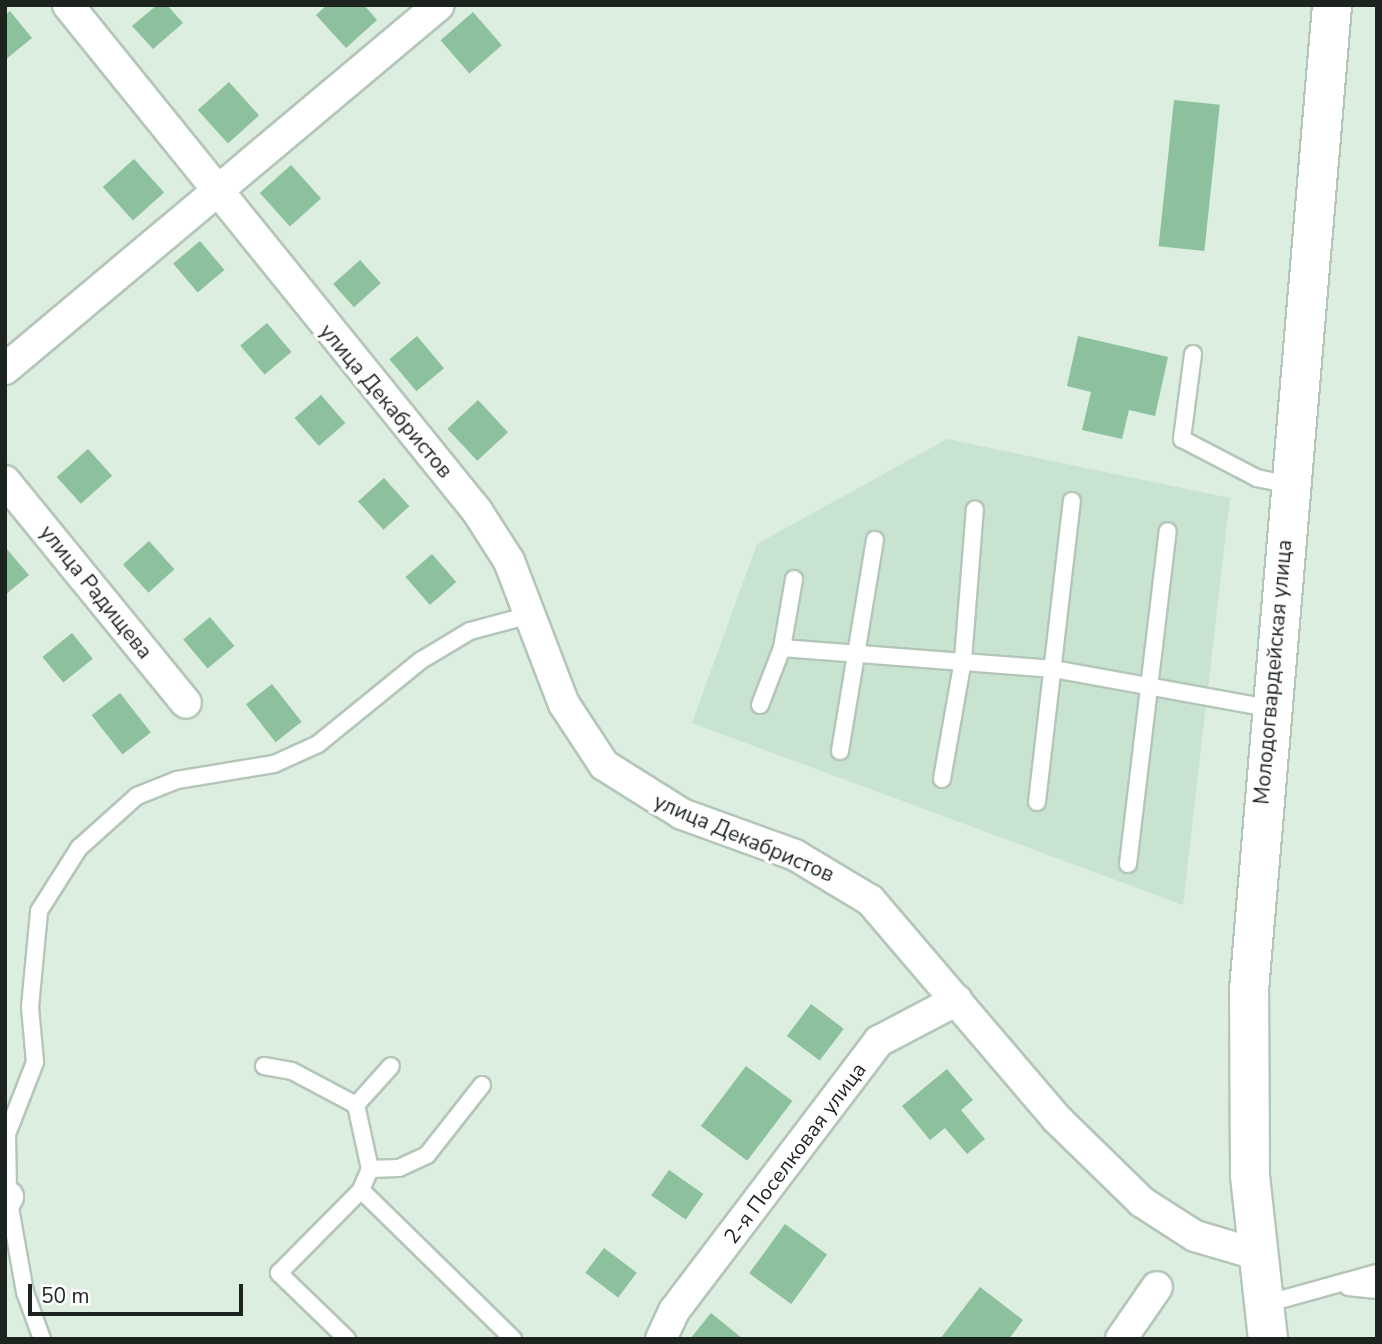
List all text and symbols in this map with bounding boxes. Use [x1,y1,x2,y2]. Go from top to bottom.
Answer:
street label: улица Декабристов [314,319,458,483]
street label: улица Радищева [34,520,158,664]
street label: Молодогвардейская улица [1249,538,1297,806]
street label: улица Декабристов [650,789,838,887]
street label: 2-я Поселковая улица [719,1057,871,1249]
scale bar [32,1270,247,1314]
text: 50 m [41,1282,90,1310]

